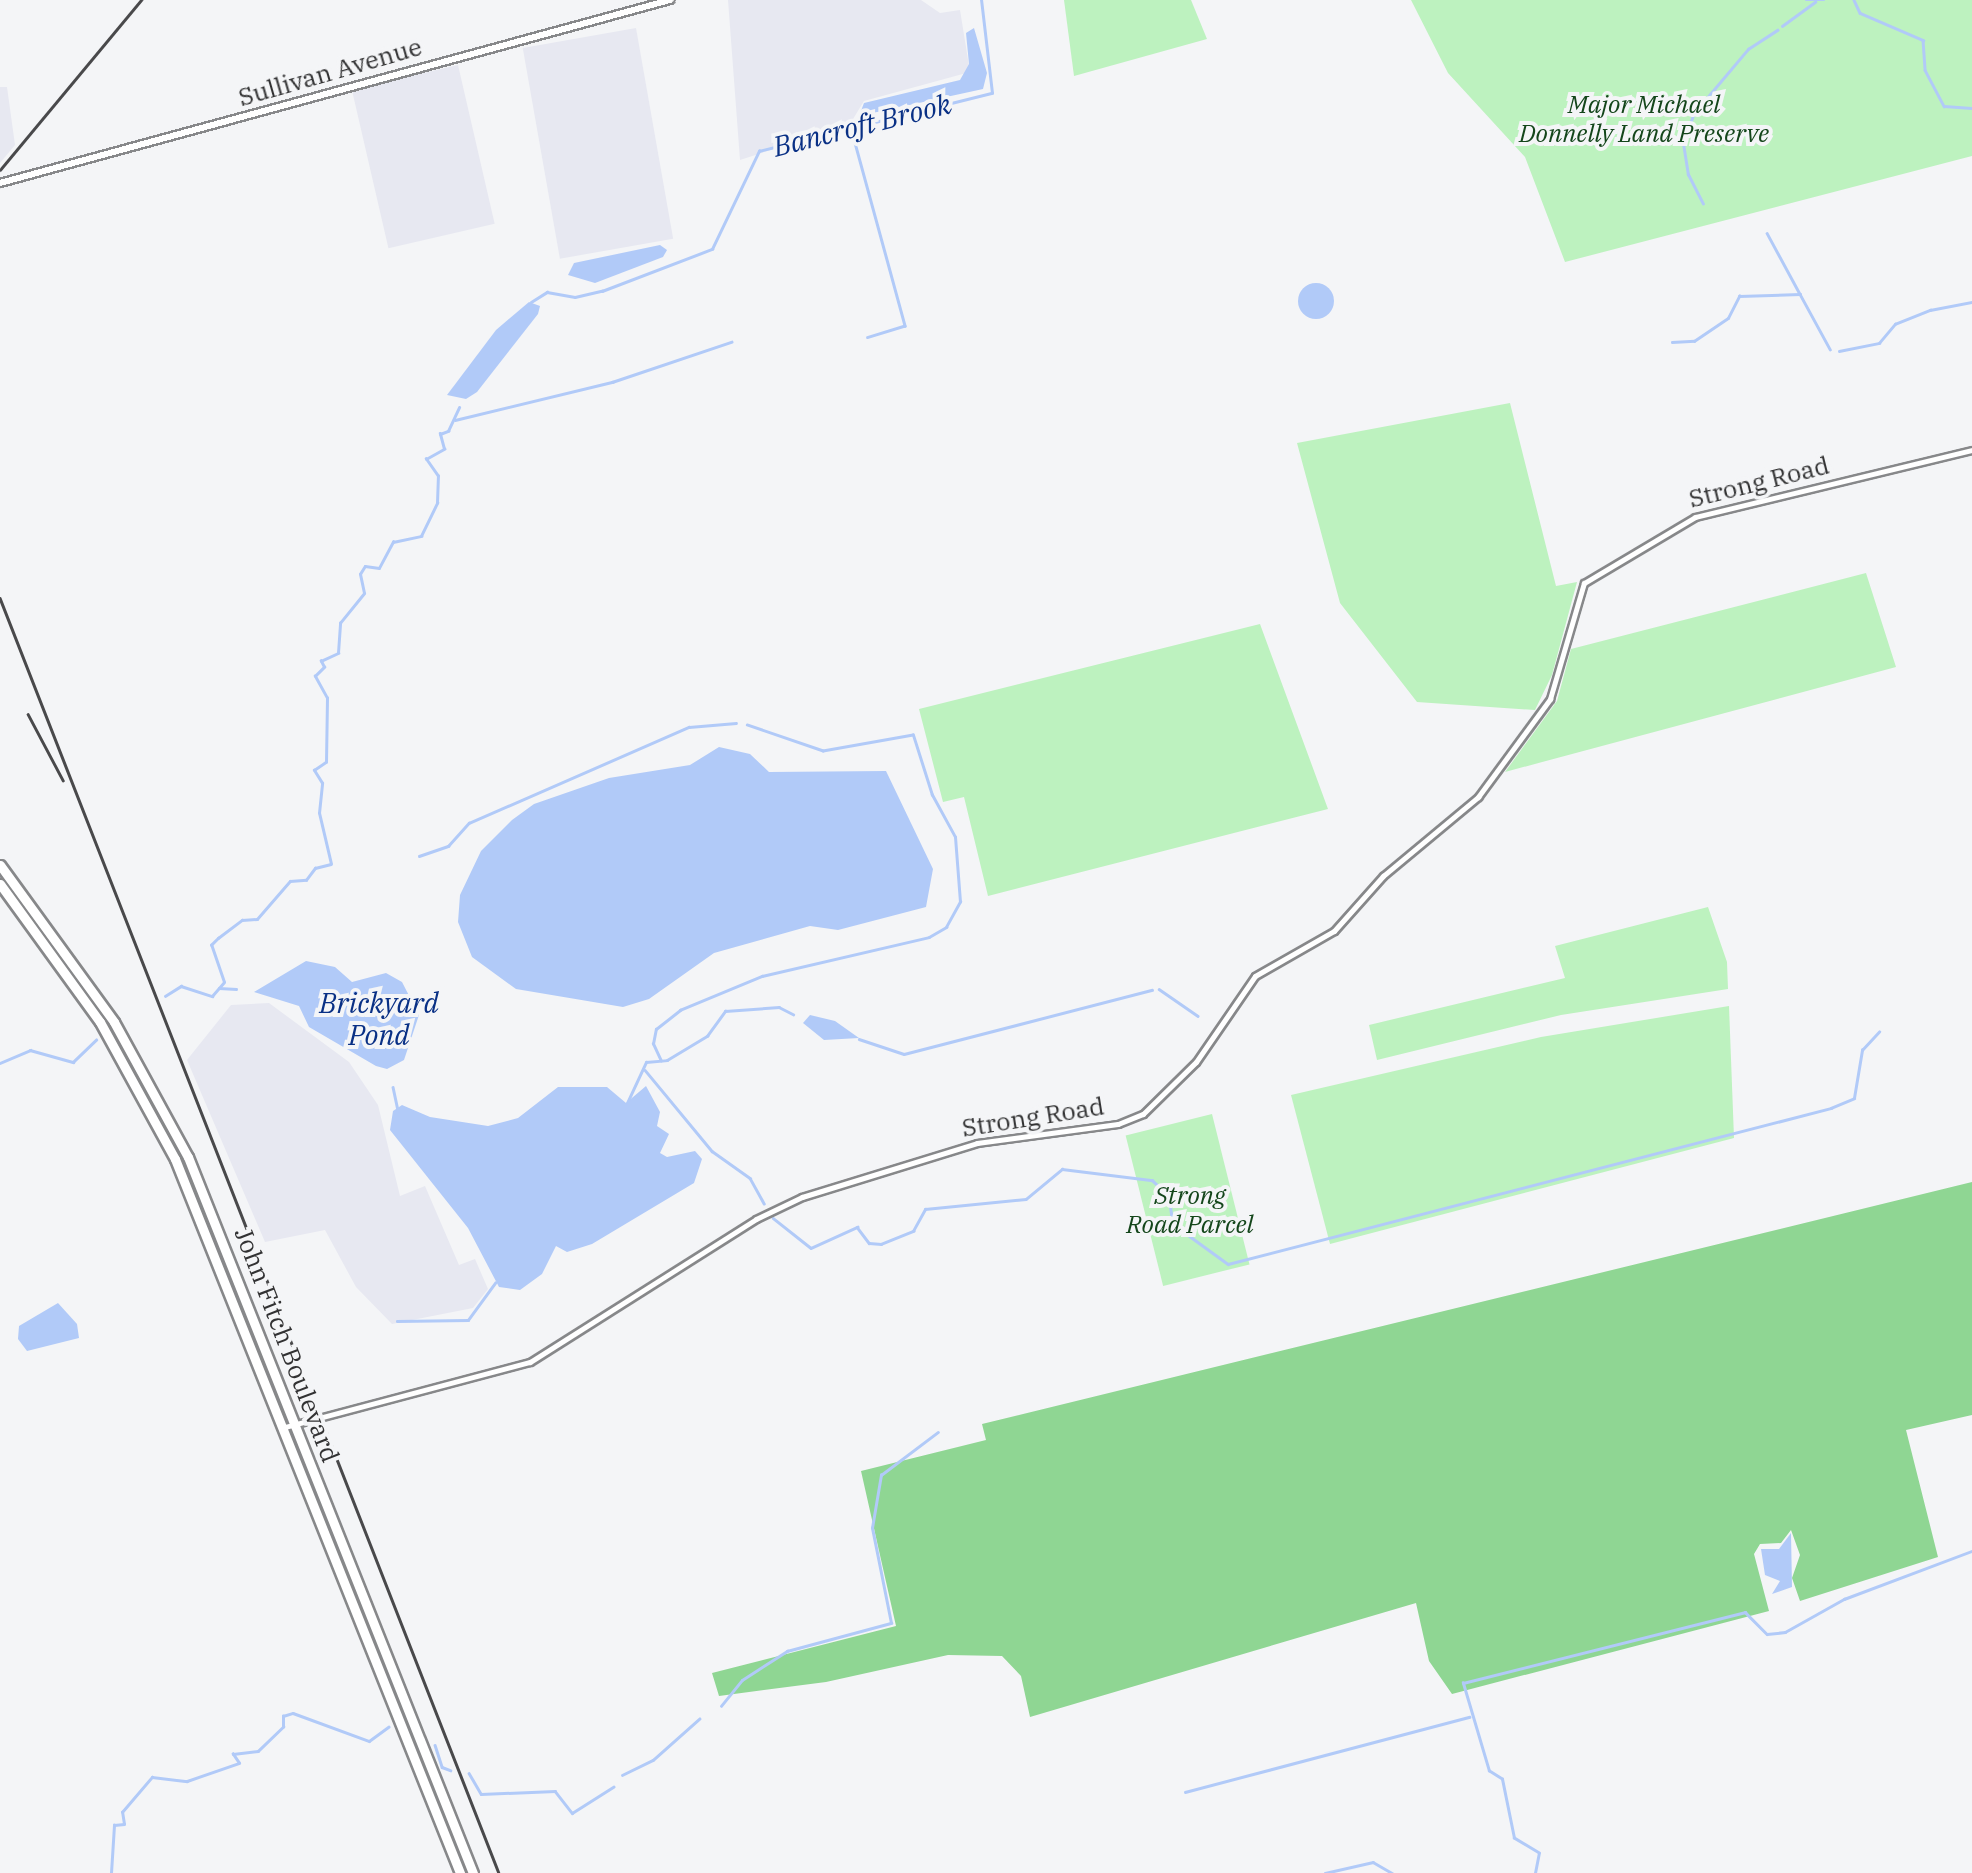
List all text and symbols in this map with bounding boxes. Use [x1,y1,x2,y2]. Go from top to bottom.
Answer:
street label: Sullivan Avenue [235,31,425,113]
water label: Bancroft Brook [770,87,954,163]
park label: Major Michael Donnelly Land Preserve [1519,90,1769,149]
street label: Strong Road [1686,450,1832,514]
water label: Brickyard Pond [319,986,439,1052]
street label: Strong Road [960,1091,1106,1143]
park label: Strong Road Parcel [1126,1181,1254,1240]
street label: John Fitch Boulevard [228,1223,346,1467]

